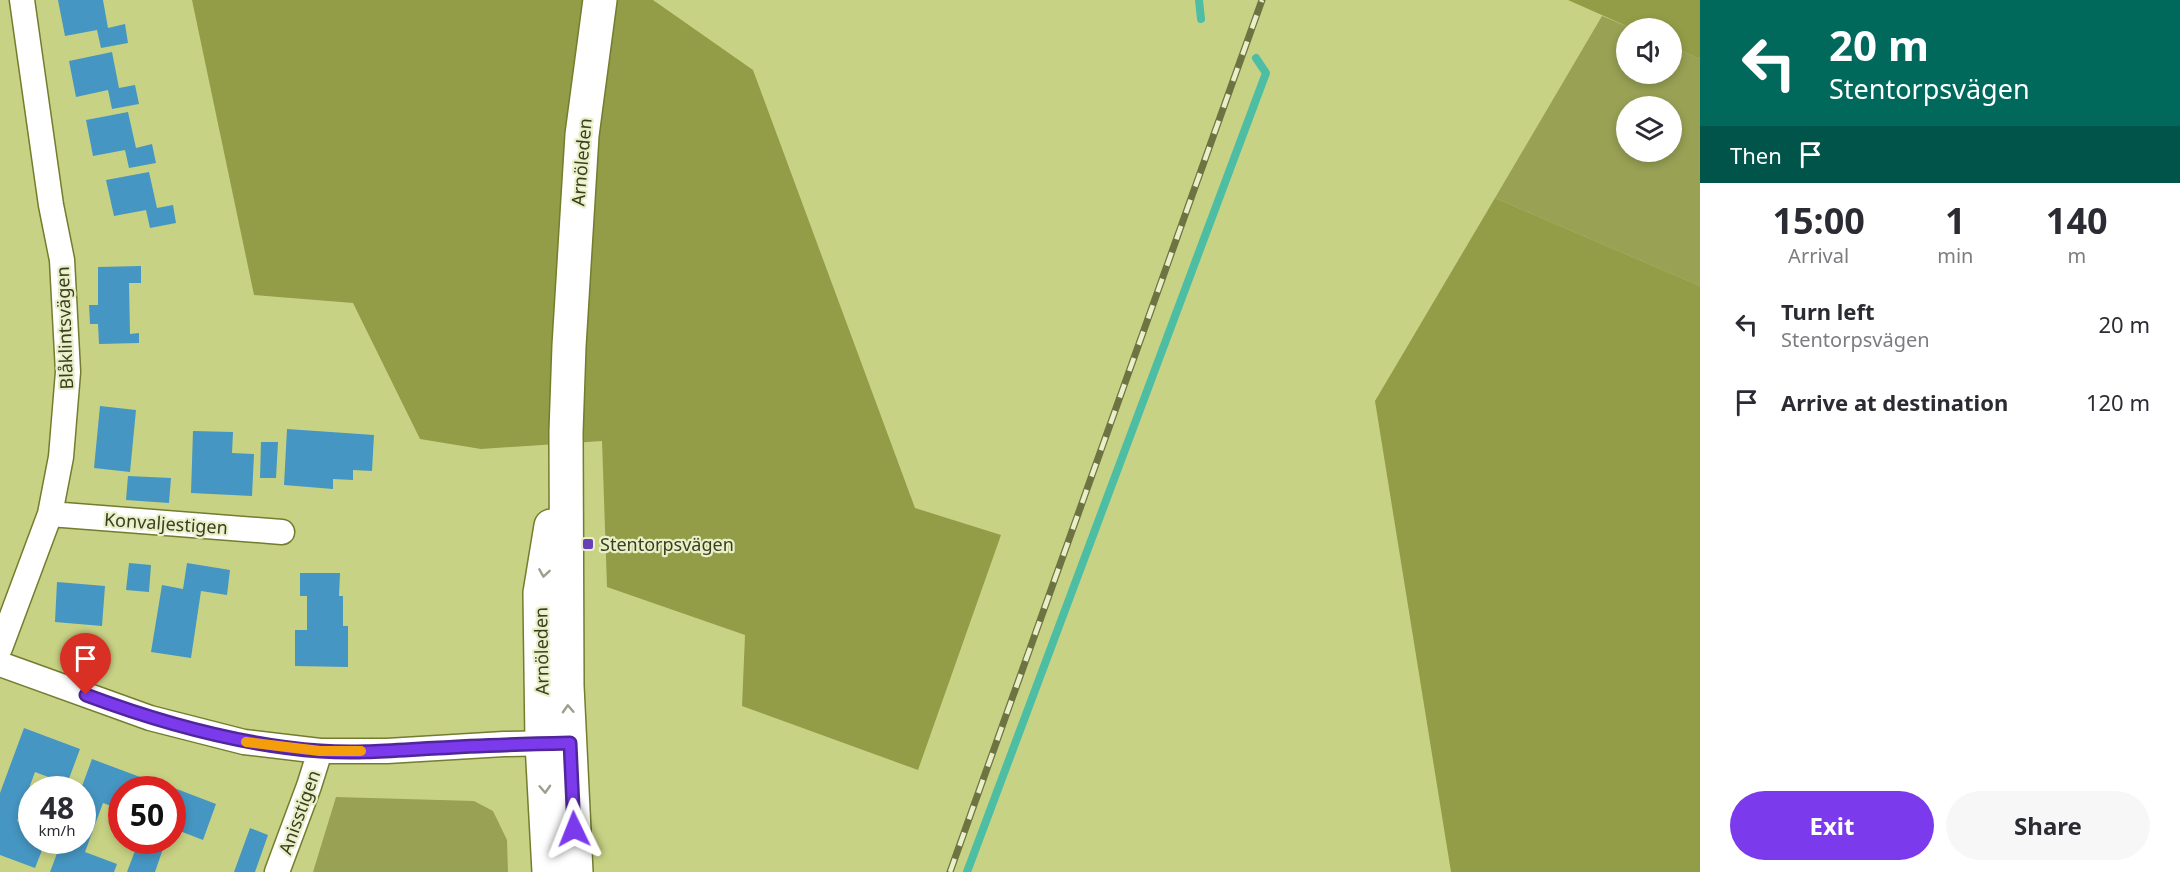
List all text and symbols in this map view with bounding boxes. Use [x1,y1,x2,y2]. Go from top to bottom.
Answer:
text: 20 m [1829,16,1929,73]
map controls [1616,18,1682,162]
button: sound [1616,18,1682,84]
icon: left [1730,24,1808,102]
text: Stentorpsvägen [1829,70,2030,107]
button: layers [1616,96,1682,162]
street label: Arnöleden [565,117,597,207]
icon: arrive [1794,138,1827,171]
text: Then [1730,140,1782,170]
text: 15:00 [1772,196,1865,245]
text: 1 [1945,196,1966,245]
text: 140 [2046,196,2108,245]
text: Arrival [1788,242,1849,269]
text: min [1937,242,1973,269]
text: m [2067,242,2086,269]
street label: Blåklintsvägen [50,266,78,390]
text: Turn left [1781,296,1875,326]
icon: left [1730,308,1763,341]
text: 20 m [2099,309,2150,339]
text: Stentorpsvägen [1781,326,1930,353]
icon: arrive [1730,386,1763,419]
text: Arrive at destination [1781,387,2008,417]
text: 120 m [2086,387,2150,417]
street label: Konvaljestigen [103,507,229,539]
place label: Stentorpsvägen [600,532,734,556]
marker: Stentorpsvägen [581,537,595,551]
one-way arrow [538,568,550,578]
street label: Arnöleden [528,607,554,695]
pin [60,633,111,695]
icon: arrive [69,642,102,675]
one-way arrow [562,704,575,713]
street label: Anisstigen [273,767,325,857]
speed limit sign: 50 [108,776,186,854]
one-way arrow [538,784,551,793]
text: 48 [40,787,74,828]
button: Exit [1730,791,1934,860]
button: Share [1946,791,2150,860]
position arrow [542,797,606,861]
text: km/h [39,820,75,840]

